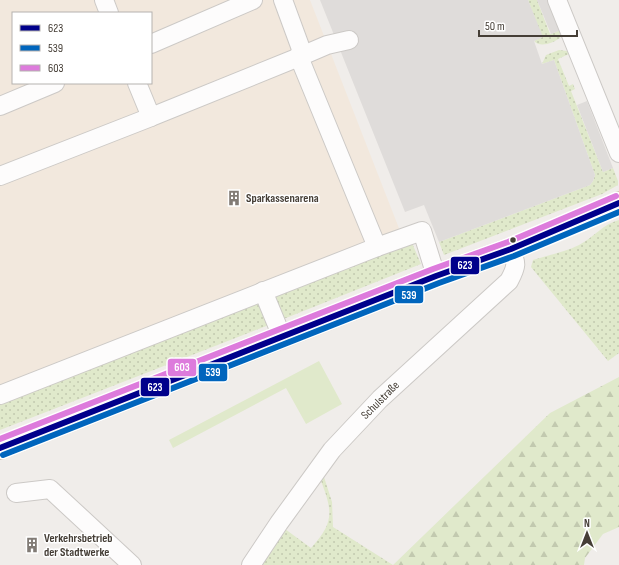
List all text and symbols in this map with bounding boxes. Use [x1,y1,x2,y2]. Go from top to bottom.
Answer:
legend [12,12,152,84]
scale bar [479,12,577,38]
text: 50 m [485,19,505,34]
text: 623 [48,21,63,36]
text: 539 [48,41,63,56]
text: 603 [48,61,64,76]
building icon: Sparkassenarena [225,189,243,207]
place label: Sparkassenarena [246,191,319,206]
unlabelled marker [508,235,518,245]
line badge: 623 [450,256,480,275]
text: 623 [458,259,473,272]
line badge: 539 [394,285,424,304]
text: 539 [402,289,416,302]
line badge: 603 [167,358,197,377]
text: 603 [174,361,190,374]
line badge: 539 [198,363,228,382]
text: 539 [206,366,220,379]
line badge: 623 [140,377,170,397]
street label: Schulstraße [358,378,403,423]
text: 623 [148,381,163,394]
north arrow [567,513,607,553]
text: N [584,517,590,530]
place label: Verkehrsbetrieb der Stadtwerke [44,531,113,560]
building icon: Verkehrsbetrieb der Stadtwerke [23,536,41,554]

